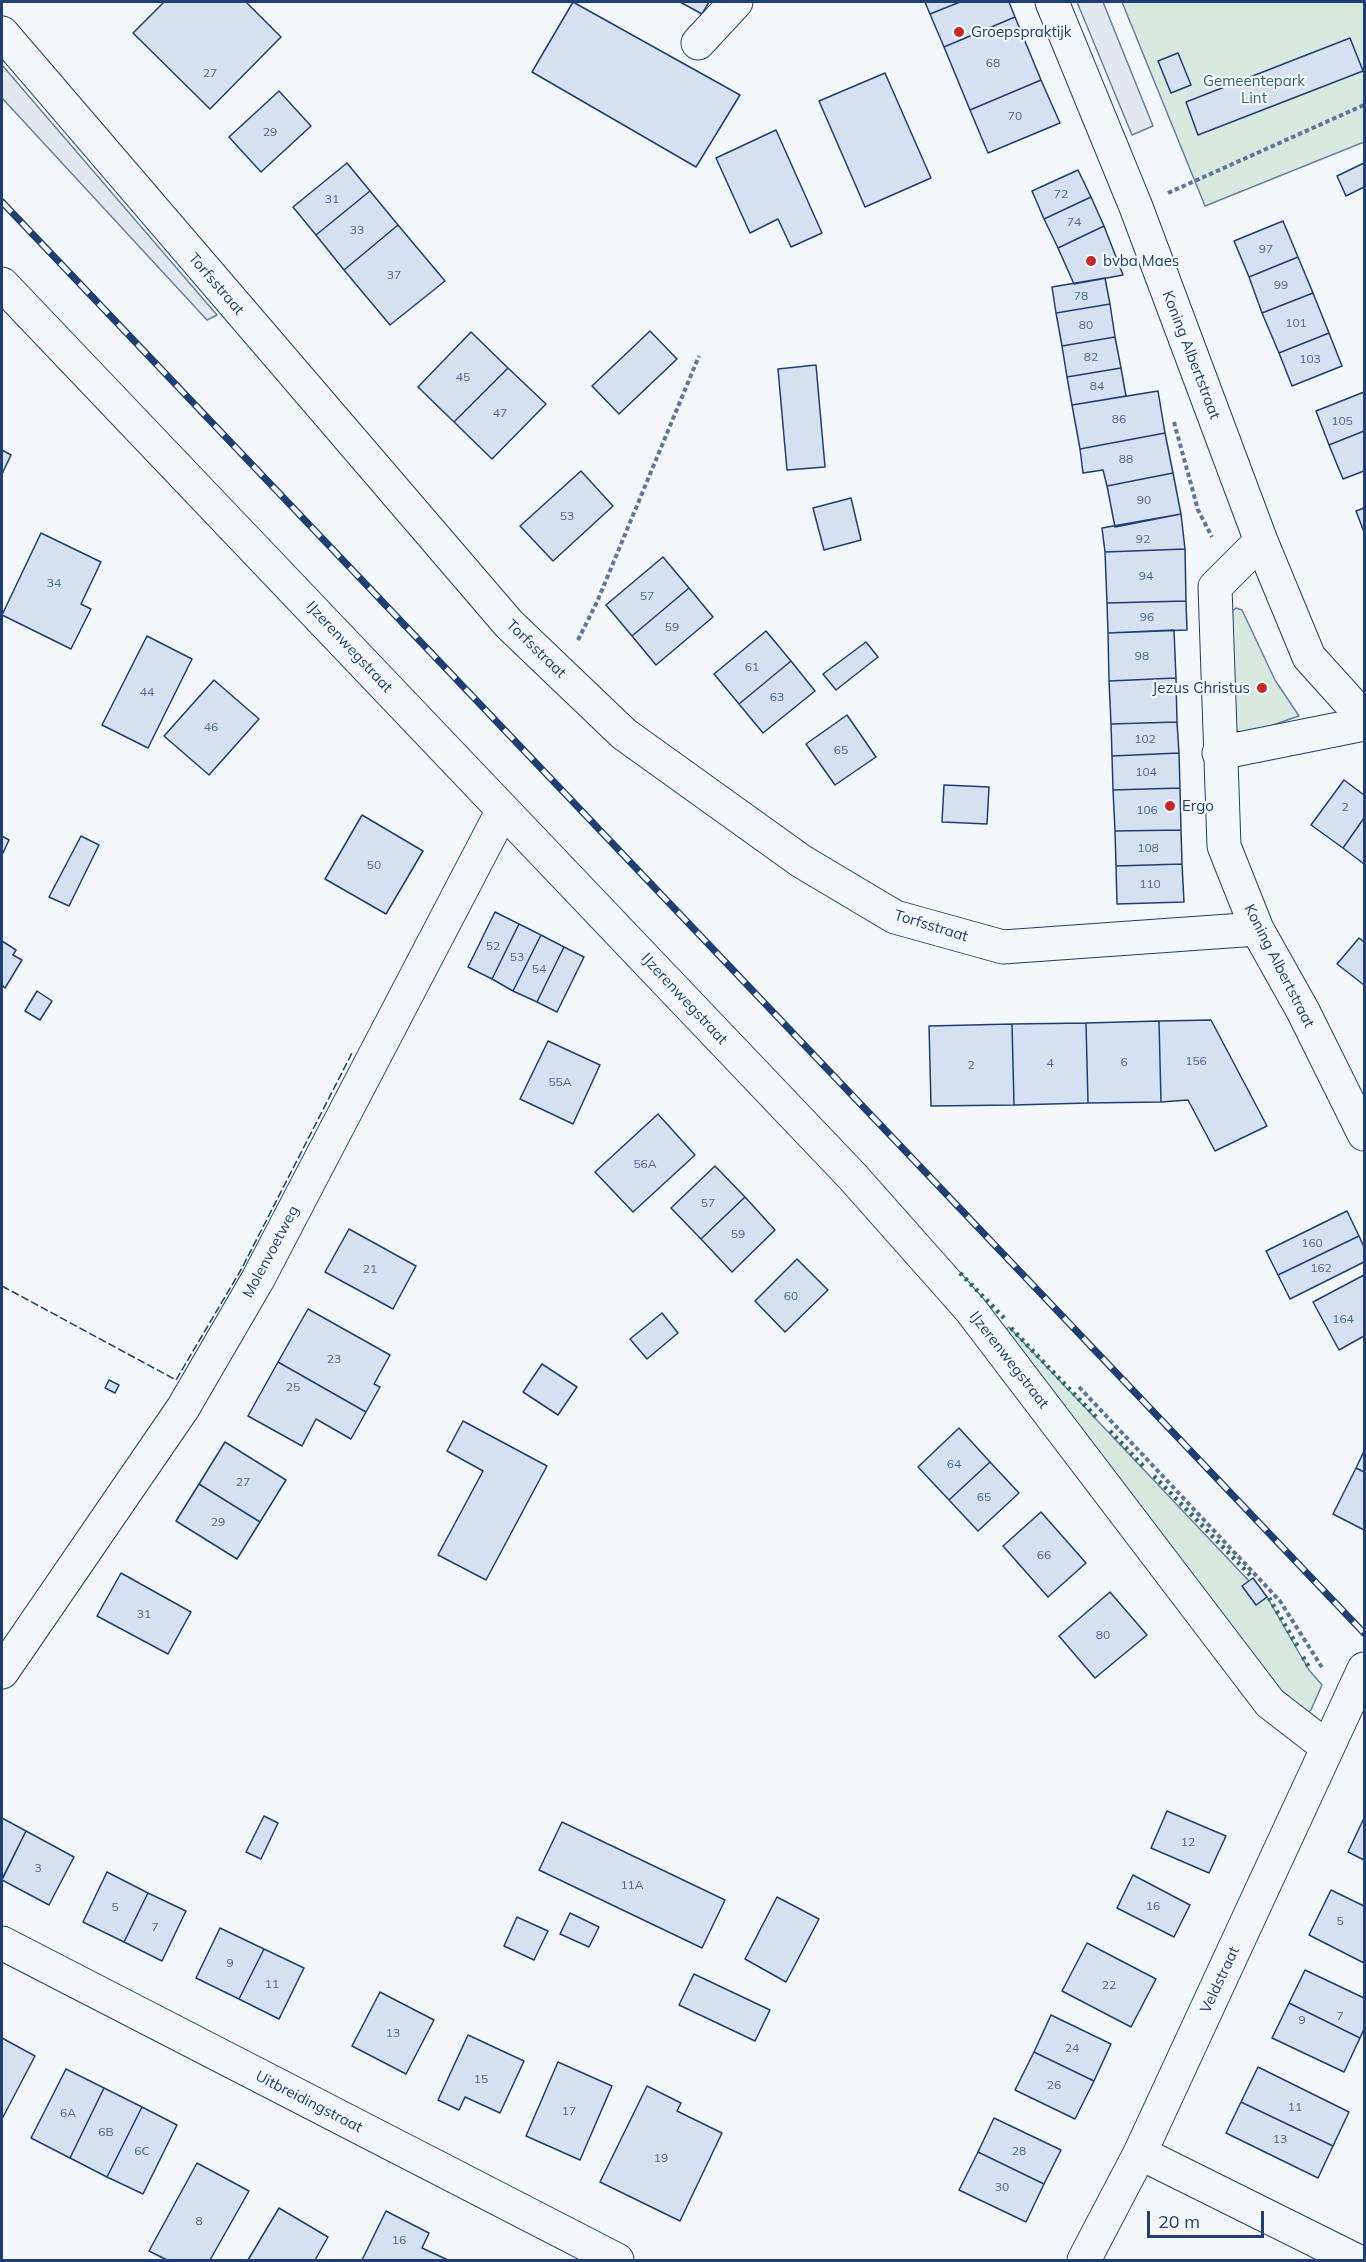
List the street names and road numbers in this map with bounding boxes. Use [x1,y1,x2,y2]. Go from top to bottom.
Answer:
street label: Torfsstraat [184,249,248,319]
street label: Koning Albertstraat [1158,288,1224,422]
street label: IJzerenwegstraat [302,598,396,696]
street label: Torfsstraat [502,616,570,682]
street label: Koning Albertstraat [1240,901,1318,1031]
street label: Torfsstraat [892,906,970,946]
street label: IJzerenwegstraat [637,950,731,1048]
street label: Molenvoetweg [239,1203,303,1301]
street label: IJzerenwegstraat [966,1308,1052,1412]
street label: Veldstraat [1197,1944,1243,2016]
street label: Uitbreidingstraat [253,2067,365,2137]

